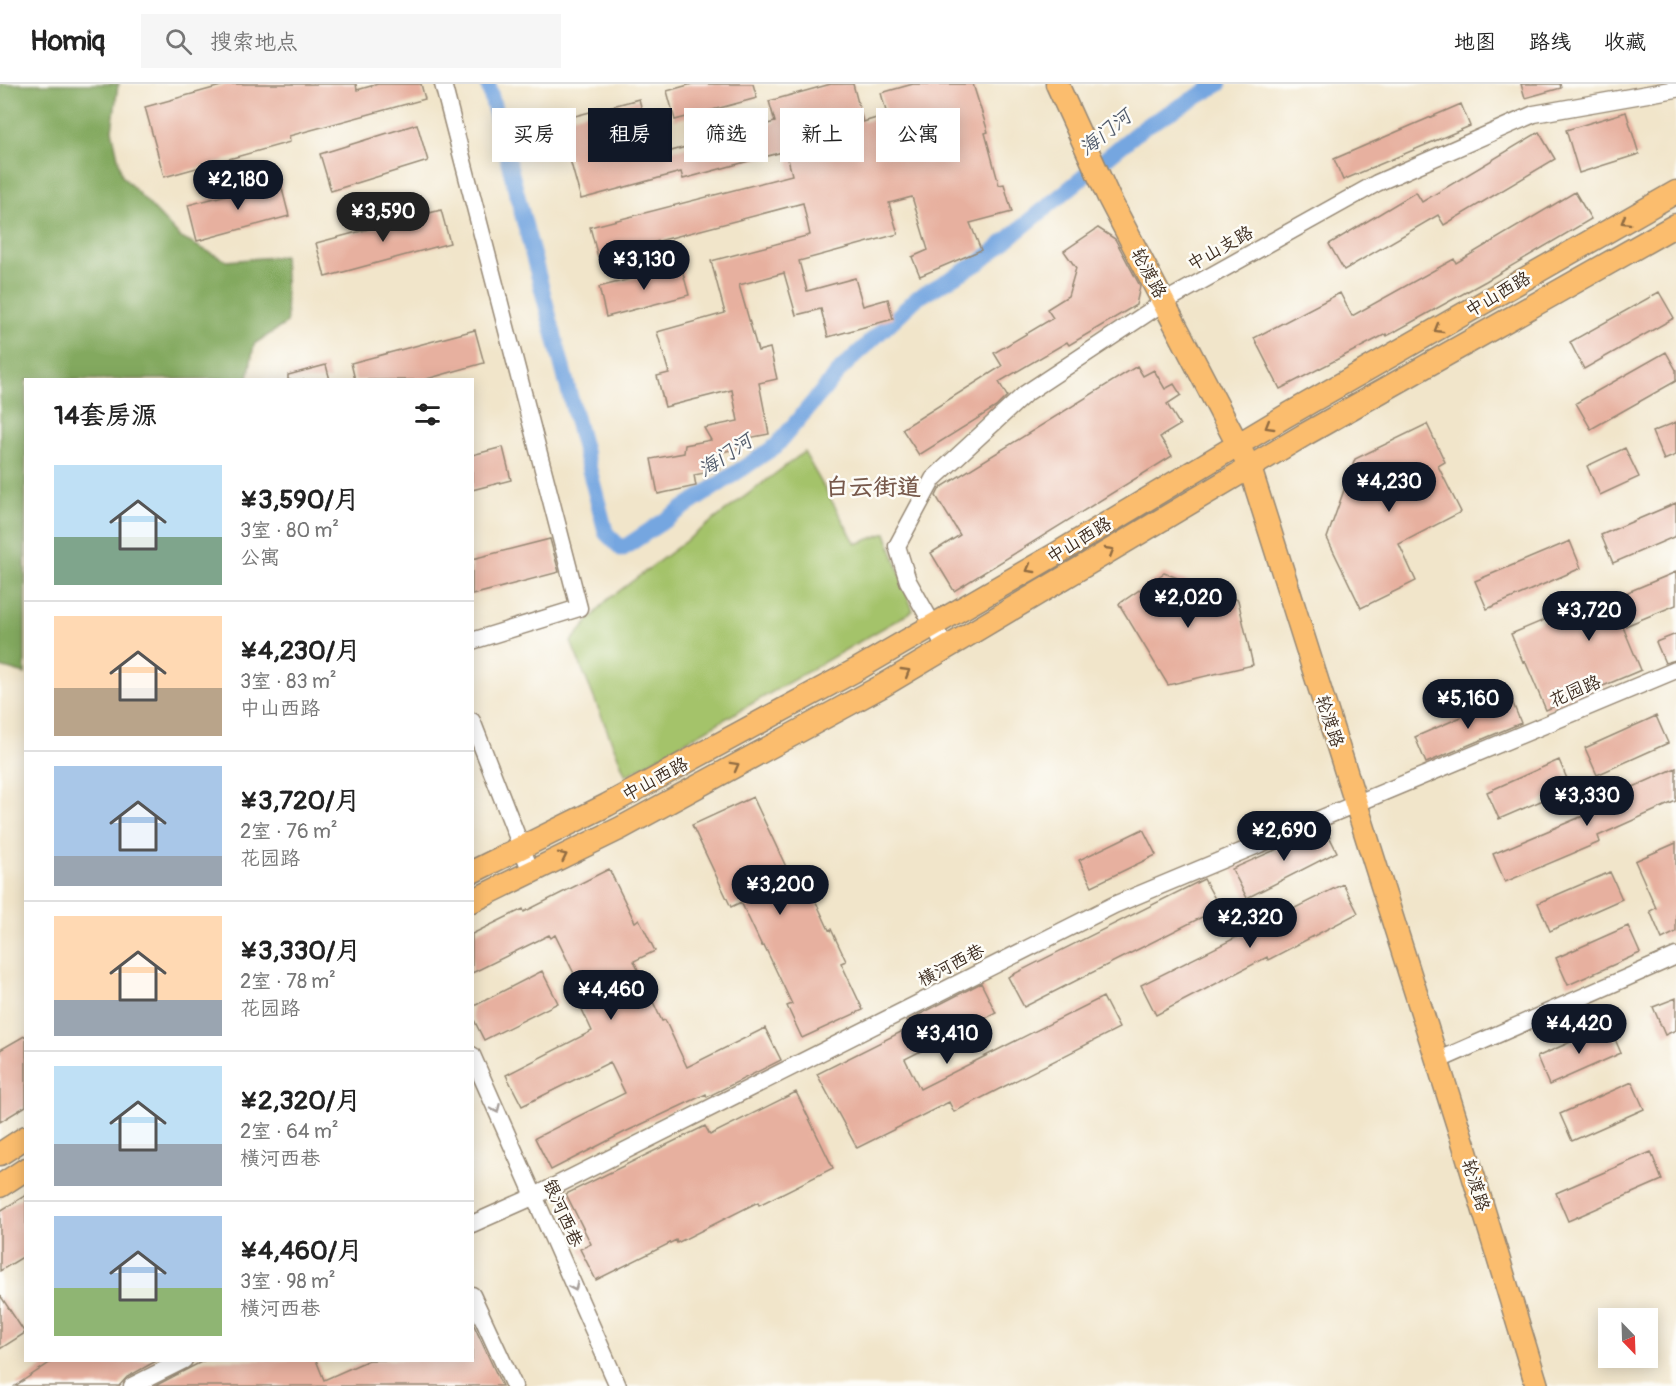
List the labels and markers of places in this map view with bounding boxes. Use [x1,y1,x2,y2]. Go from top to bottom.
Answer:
pin: ¥2,180 [189,160,287,211]
pin: ¥3,590 [334,192,432,243]
pin: ¥3,130 [595,240,693,291]
pin: ¥4,230 [1340,462,1438,513]
pin: ¥2,020 [1139,578,1237,629]
pin: ¥3,720 [1540,591,1638,642]
pin: ¥5,160 [1419,679,1517,730]
pin: ¥3,330 [1538,776,1636,827]
pin: ¥2,690 [1235,811,1333,862]
pin: ¥3,200 [731,865,829,916]
pin: ¥2,320 [1201,898,1299,949]
pin: ¥4,460 [562,970,660,1021]
pin: ¥4,420 [1530,1004,1628,1055]
pin: ¥3,410 [898,1014,996,1065]

